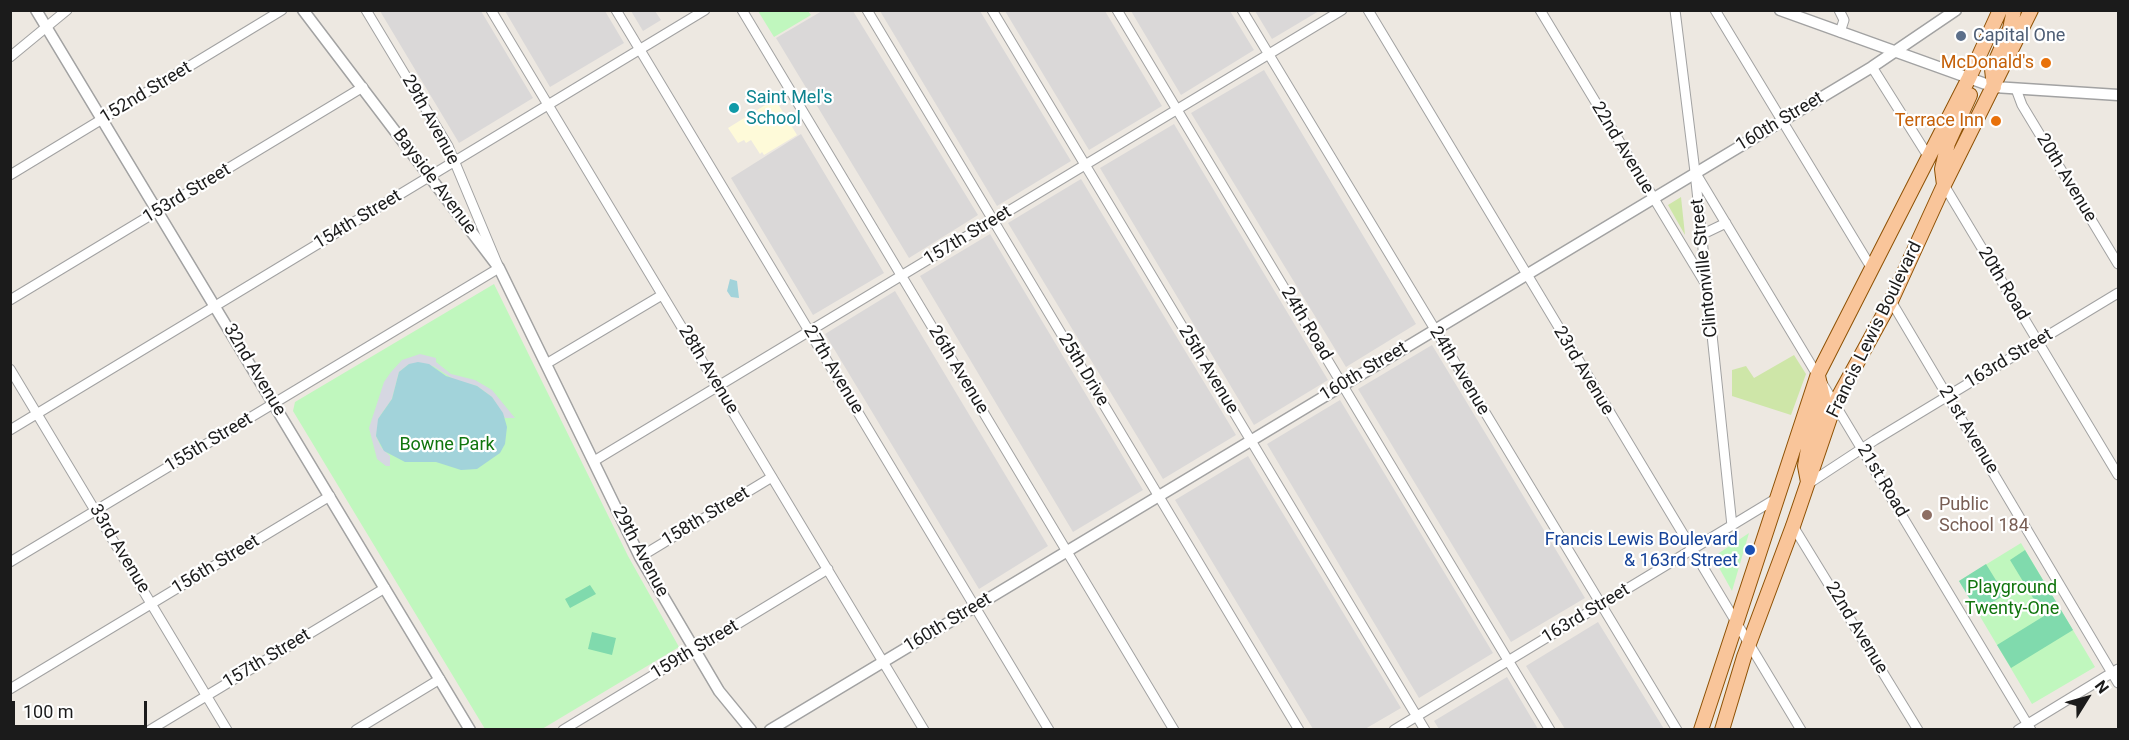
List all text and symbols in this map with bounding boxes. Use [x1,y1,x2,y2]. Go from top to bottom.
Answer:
place label: Capital One [1973,25,2065,47]
marker: Capital One [1954,29,1968,43]
place label: McDonald's [1941,52,2034,74]
marker: McDonald's [2039,56,2053,70]
street label: 152nd Street [97,57,195,129]
street label: 29th Avenue [396,71,464,169]
place label: Saint Mel's School [746,87,833,130]
street label: 160th Street [1732,87,1828,157]
street label: 22nd Avenue [1586,98,1658,198]
marker: Saint Mel's School [727,101,741,115]
place label: Terrace Inn [1895,110,1984,132]
marker: Terrace Inn [1989,114,2003,128]
street label: Bayside Avenue [387,125,481,239]
street label: 20th Avenue [2031,130,2101,226]
street label: 153rd Street [139,159,235,229]
street label: 154th Street [310,185,406,255]
street label: Clintonville Street [1687,197,1723,339]
street label: 157th Street [920,201,1016,271]
street label: Francis Lewis Boulevard [1823,238,1927,422]
street label: 20th Road [1973,243,2033,325]
street label: 24th Road [1276,283,1336,365]
street label: 32nd Avenue [218,320,290,420]
street label: 28th Avenue [673,322,743,418]
street label: 27th Avenue [798,322,868,418]
street label: 26th Avenue [923,322,993,418]
street label: 25th Avenue [1173,322,1243,418]
street label: 24th Avenue [1424,323,1494,419]
street label: 23rd Avenue [1548,323,1618,419]
street label: 163rd Street [1961,324,2057,394]
street label: 25th Drive [1053,330,1113,410]
street label: 160th Street [1316,337,1412,407]
street label: 21st Avenue [1933,382,2003,478]
street label: 155th Street [161,408,257,478]
park label: Bowne Park [399,434,495,456]
street label: 21st Road [1852,441,1912,521]
street label: 158th Street [658,482,754,552]
place label: Public School 184 [1939,494,2029,536]
street label: 33rd Avenue [84,501,154,597]
street label: 29th Avenue [607,503,673,601]
marker: Public School 184 [1920,508,1934,522]
place label: Francis Lewis Boulevard & 163rd Street [1545,529,1738,572]
street label: 156th Street [168,530,264,600]
marker: Francis Lewis Boulevard & 163rd Street [1743,543,1757,557]
park label: Playground Twenty-One [1965,577,2059,620]
street label: 22nd Avenue [1820,578,1892,678]
street label: 163rd Street [1538,579,1634,649]
street label: 160th Street [900,588,996,658]
street label: 159th Street [647,615,743,685]
street label: 157th Street [219,624,315,694]
north arrow [2057,668,2117,728]
text: N [2091,677,2113,697]
scale bar [15,689,150,727]
text: 100 m [23,701,74,722]

